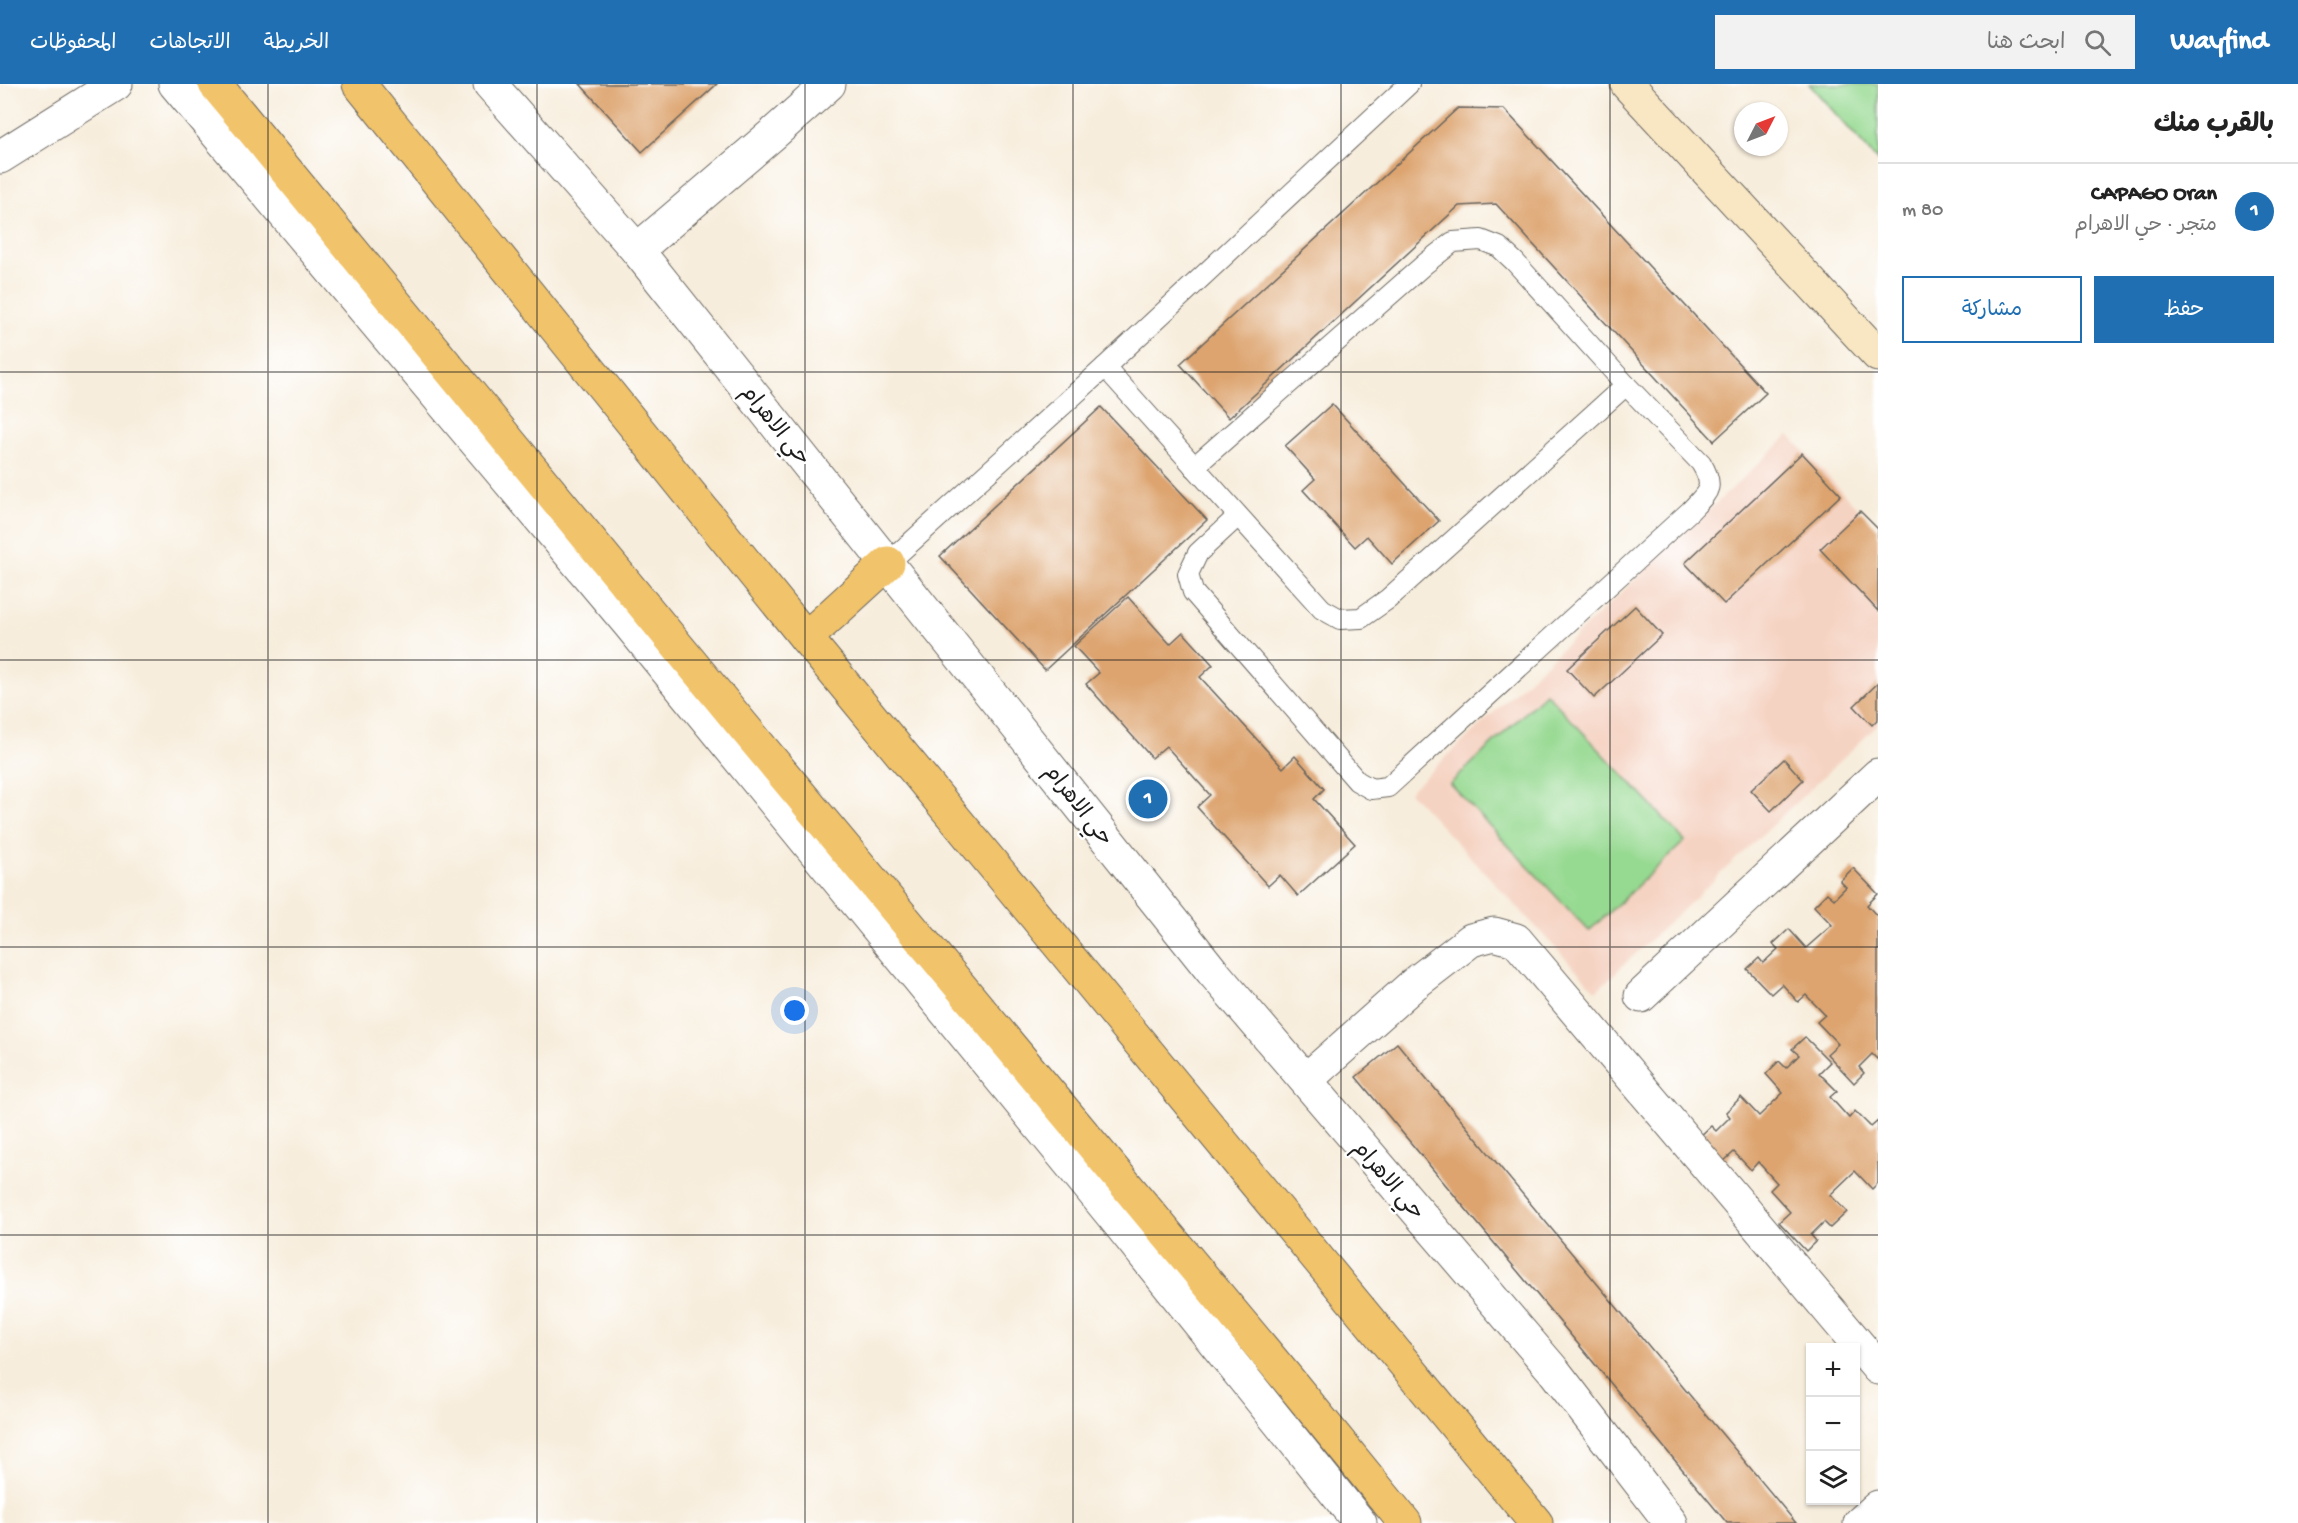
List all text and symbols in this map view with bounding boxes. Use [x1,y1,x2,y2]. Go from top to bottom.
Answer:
search box [1715,15,2135,69]
icon: search [2081,26,2114,59]
text: Wayfind [2171,26,2268,59]
text: ابحث هنا [1987,31,2066,57]
text: المحفوظات [30,32,116,57]
text: الاتجاهات [149,32,231,57]
text: الخريطة [264,32,329,57]
north arrow [1734,102,1788,156]
text: بالقرب منك [2154,111,2274,142]
text: CAPAGO Oran [2091,182,2217,208]
text: 80 m [1902,200,1943,223]
text: 1 [2250,200,2259,223]
text: متجر · حي الاهرام [2074,215,2217,238]
button: مشاركة [1902,276,2082,343]
button: حفظ [2094,276,2274,343]
street label: حي الاهرام [731,381,814,474]
street label: حي الاهرام [1035,760,1117,854]
pin: 1 [1128,776,1168,822]
your location [780,996,809,1025]
street label: حي الاهرام [1343,1137,1428,1229]
map controls [1806,1343,1860,1505]
button: + [1806,1343,1860,1397]
button: − [1806,1397,1860,1451]
button: layers [1806,1451,1860,1505]

